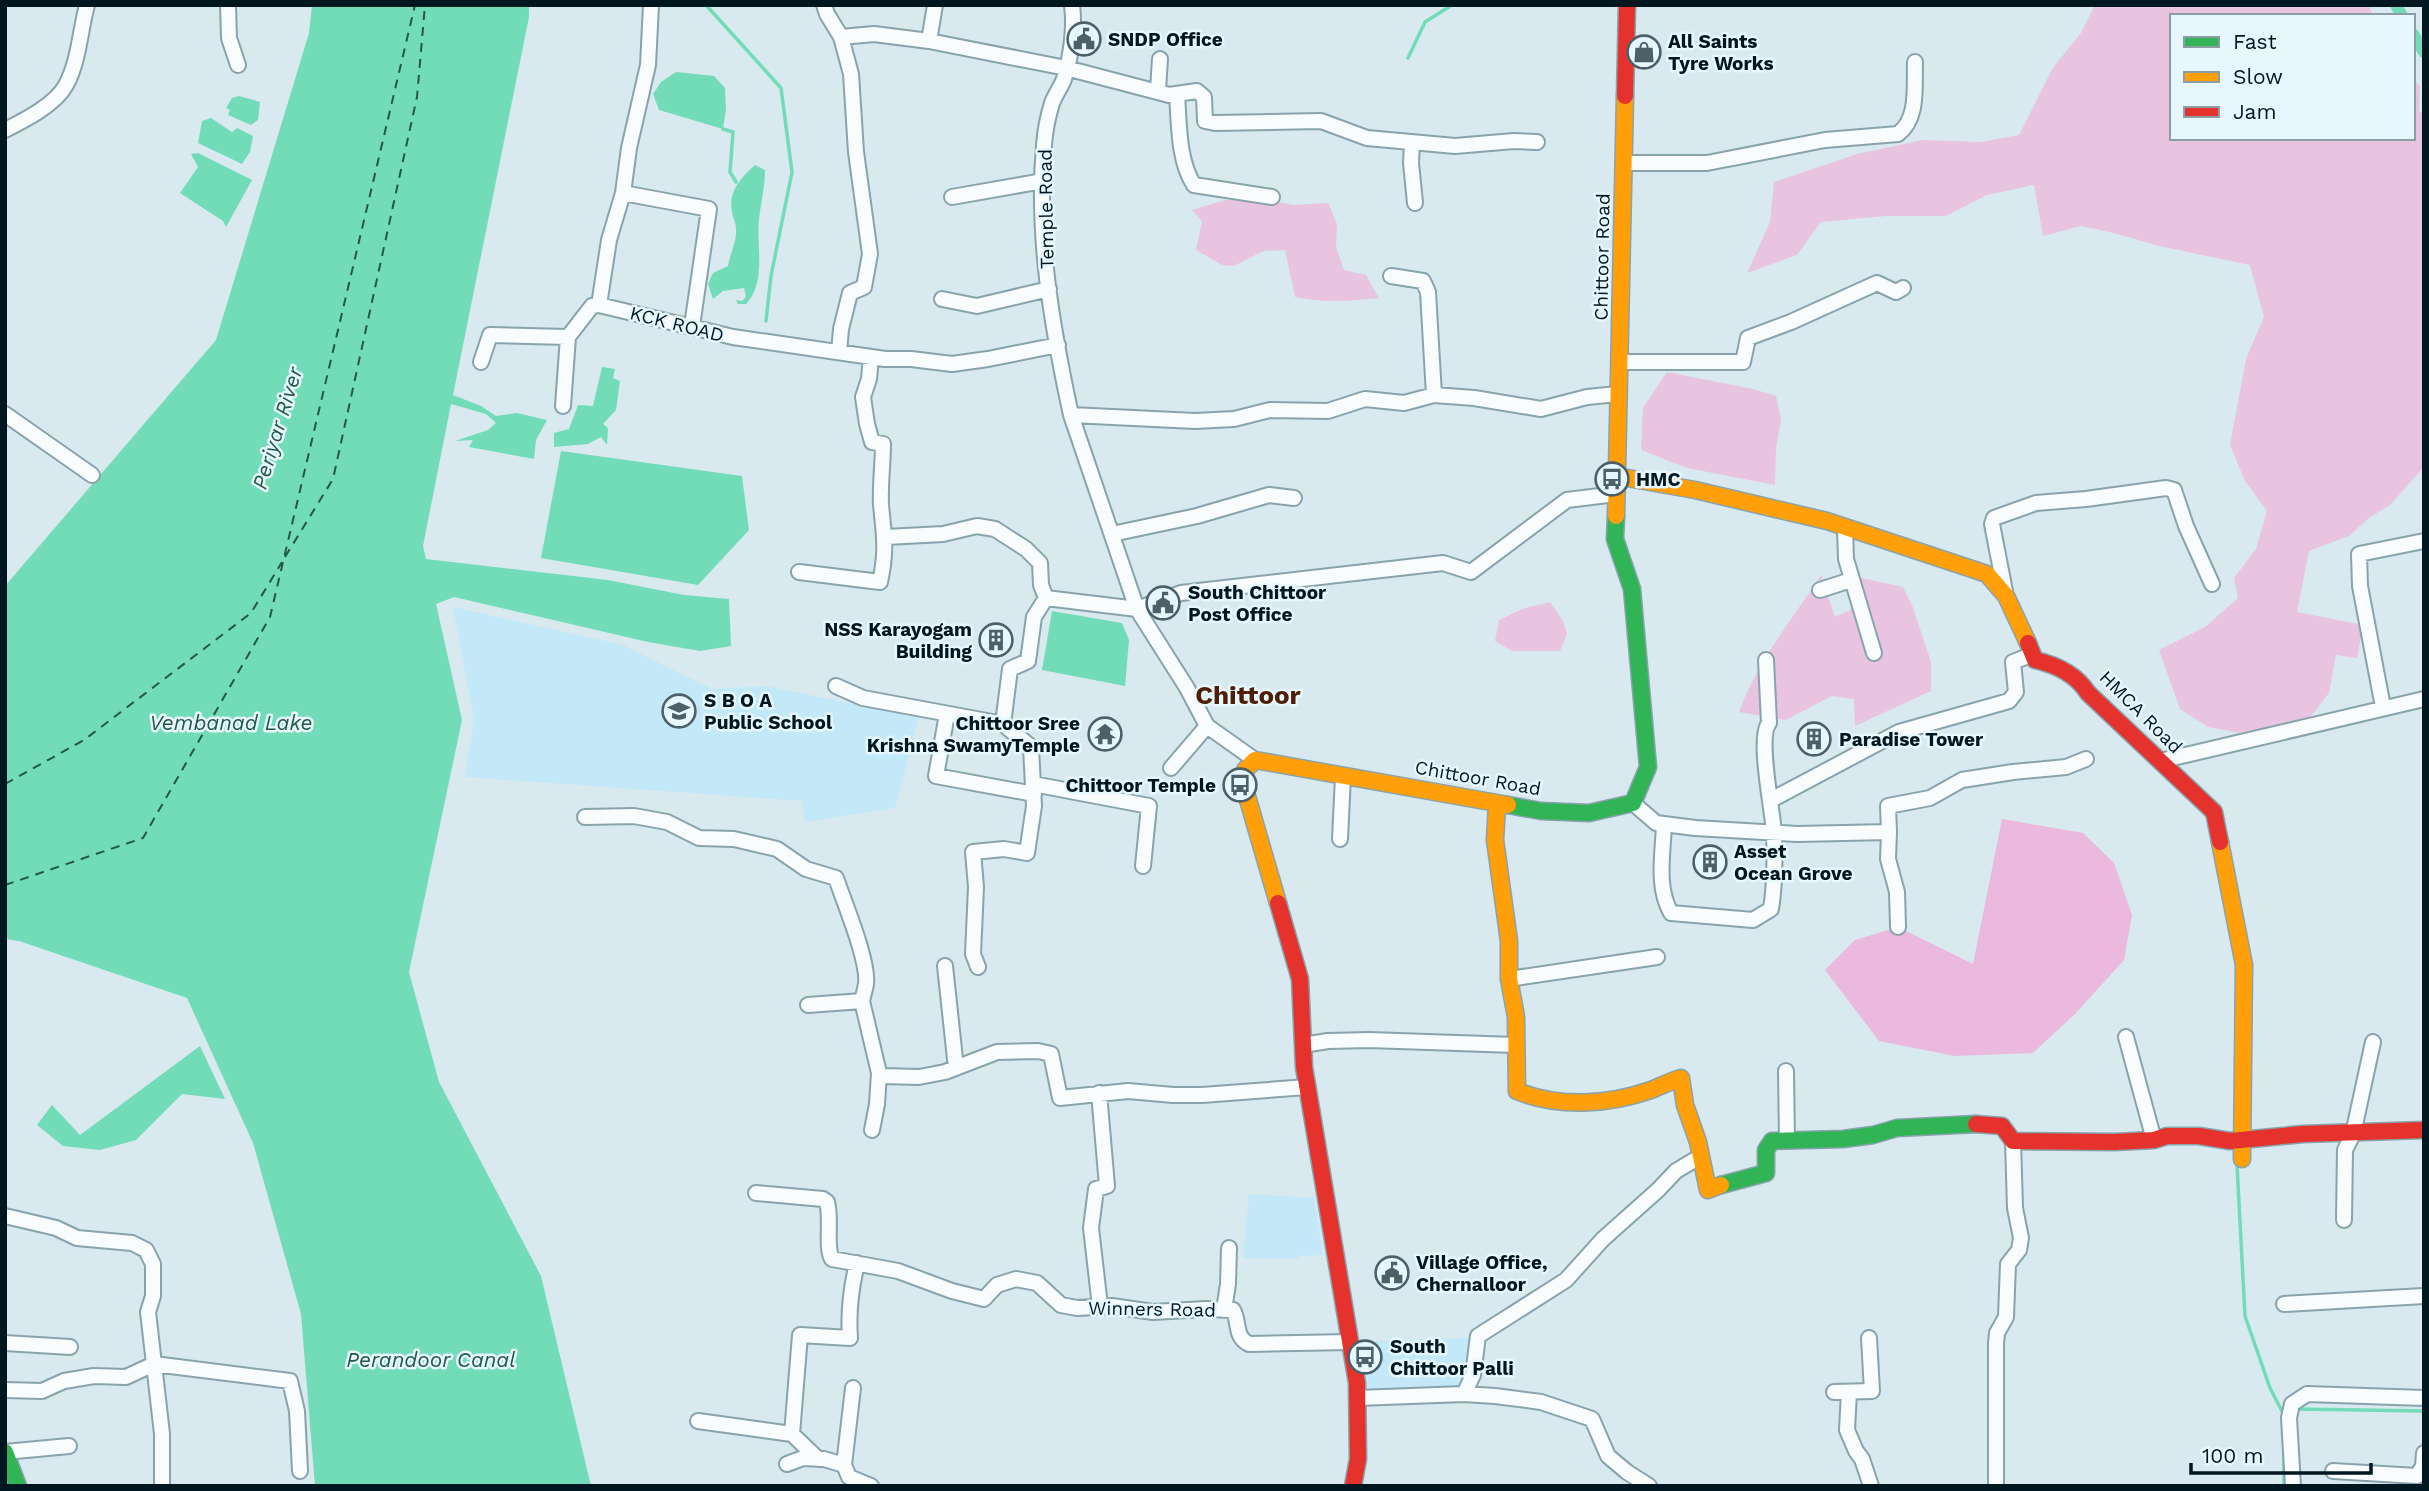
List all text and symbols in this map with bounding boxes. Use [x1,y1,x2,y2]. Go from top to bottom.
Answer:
legend [2170,14,2415,140]
public building icon: SNDP Office [1065,20,1103,58]
place label: SNDP Office [1108,28,1223,51]
text: Fast [2233,29,2277,54]
place label: All Saints Tyre Works [1668,30,1774,75]
shop icon: All Saints Tyre Works [1625,33,1663,71]
text: Slow [2233,64,2283,89]
text: Jam [2233,99,2276,124]
street label: Temple Road [1033,149,1059,269]
street label: Chittoor Road [1589,193,1615,321]
street label: KCK ROAD [628,301,726,347]
water label: Periyar River [247,363,308,492]
bus stop icon: HMC [1593,460,1631,498]
place label: HMC [1636,468,1680,491]
place label: South Chittoor Post Office [1188,581,1327,626]
public building icon: South Chittoor Post Office [1144,584,1182,622]
place label: NSS Karayogam Building [824,618,972,663]
building icon: NSS Karayogam Building [977,621,1015,659]
street label: HMCA Road [2095,666,2187,758]
district label: Chittoor [1195,680,1302,710]
place label: S B O A Public School [704,689,833,734]
school or university icon: S B O A Public School [660,692,698,730]
water label: Vembanad Lake [149,710,313,735]
place label: Chittoor Sree Krishna SwamyTemple [867,712,1080,757]
temple icon: Chittoor Sree Krishna SwamyTemple [1086,715,1124,753]
building icon: Paradise Tower [1795,720,1833,758]
place label: Paradise Tower [1839,728,1984,751]
street label: Chittoor Road [1413,756,1543,800]
bus stop icon: Chittoor Temple [1221,766,1259,804]
place label: Chittoor Temple [1065,774,1216,797]
place label: Asset Ocean Grove [1734,840,1852,885]
building icon: Asset Ocean Grove [1691,843,1729,881]
place label: Village Office, Chernalloor [1416,1251,1548,1296]
public building icon: Village Office, Chernalloor [1373,1254,1411,1292]
street label: Winners Road [1088,1296,1216,1322]
place label: South Chittoor Palli [1390,1335,1514,1380]
bus stop icon: South Chittoor Palli [1346,1338,1384,1376]
water label: Perandoor Canal [346,1347,516,1372]
scale bar [2191,1432,2371,1476]
text: 100 m [2202,1443,2264,1468]

